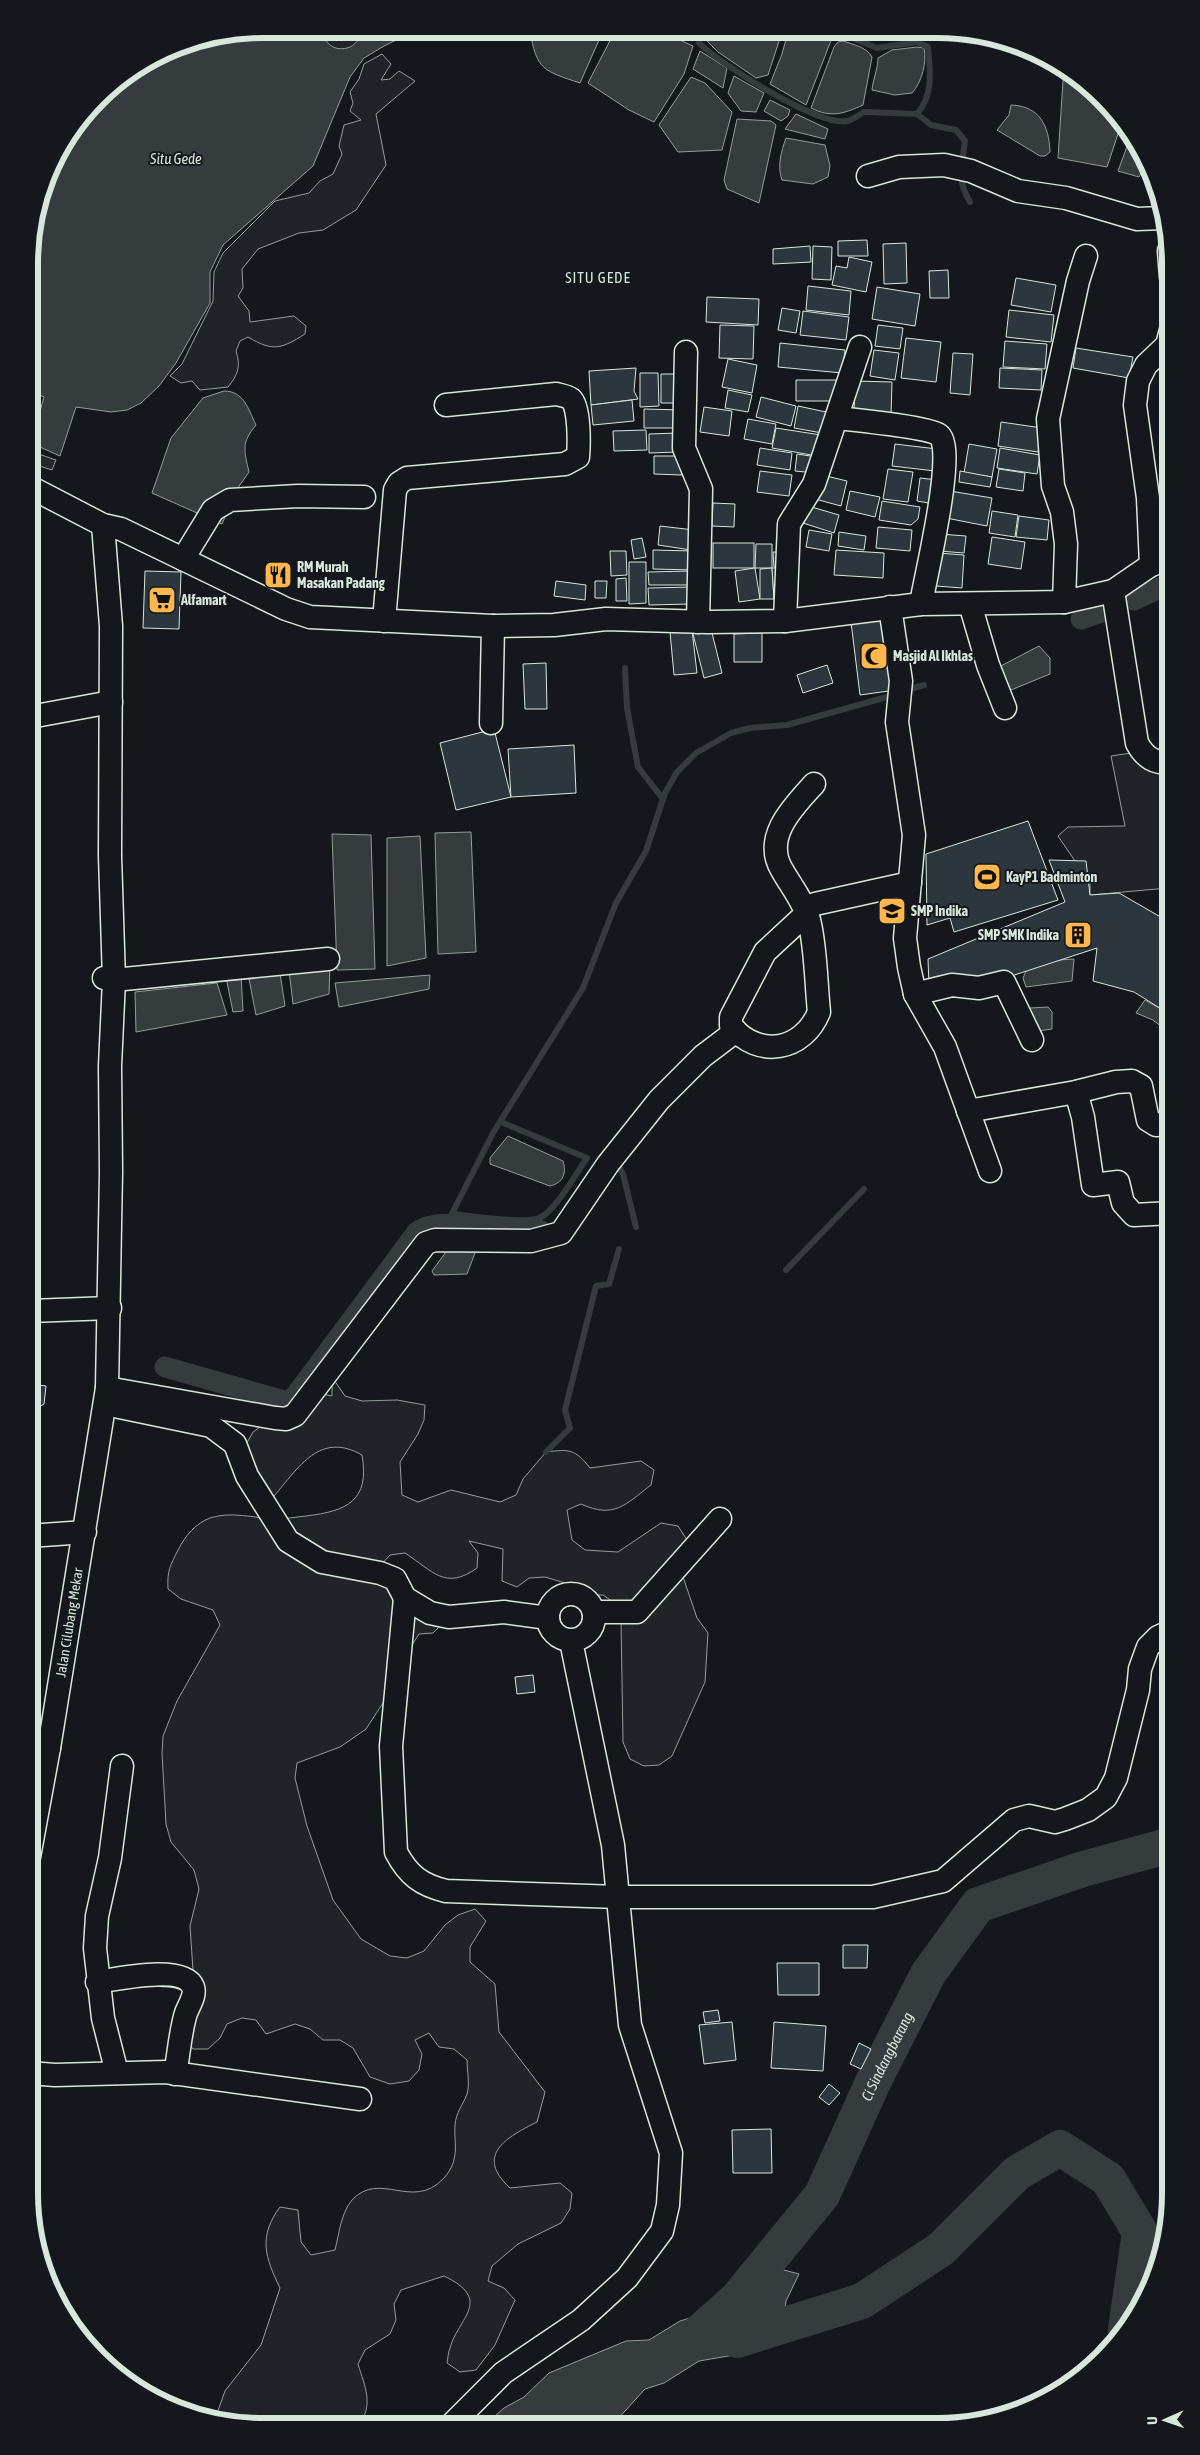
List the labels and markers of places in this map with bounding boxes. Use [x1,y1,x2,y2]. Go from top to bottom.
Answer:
place label: RM Murah Masakan Padang [297,559,386,591]
restaurant icon: RM Murah Masakan Padang [263,560,293,590]
supermarket icon: Alfamart [147,585,177,615]
place label: Alfamart [180,592,227,608]
mosque icon: Masjid Al Ikhlas [859,641,889,671]
place label: Masjid Al Ikhlas [893,648,973,664]
sports icon: KayP1 Badminton [972,862,1002,892]
place label: KayP1 Badminton [1006,869,1098,885]
school or university icon: SMP Indika [877,896,907,926]
place label: SMP Indika [911,903,968,919]
building icon: SMP SMK Indika [1063,920,1093,950]
place label: SMP SMK Indika [978,927,1059,943]

